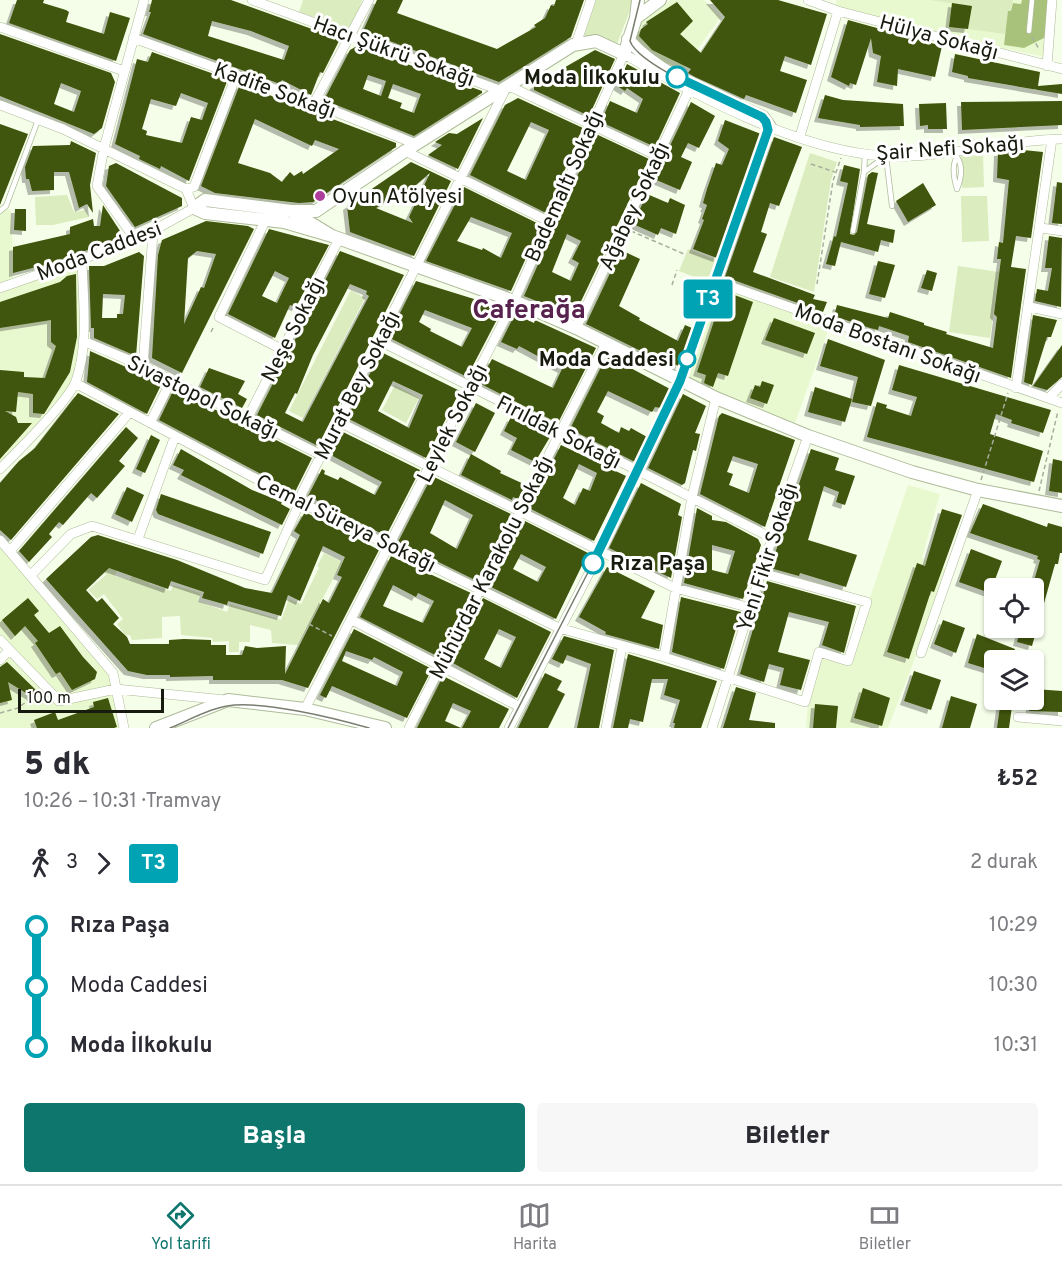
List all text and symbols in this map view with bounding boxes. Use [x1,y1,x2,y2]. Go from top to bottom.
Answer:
street label: Hülya Sokağı [876,10,1001,67]
street label: Hacı Şükrü Sokağı [309,11,478,94]
street label: Kadife Sokağı [210,57,339,126]
place label: Moda İlkokulu [524,64,660,92]
marker: Moda İlkokulu [666,66,688,88]
street label: Bademaltı Sokağı [520,106,611,267]
street label: Şair Nefi Sokağı [875,131,1025,168]
street label: Ağabey Sokağı [594,138,677,275]
place label: Oyun Atölyesi [332,184,462,211]
marker: Oyun Atölyesi [313,189,327,203]
street label: Moda Caddesi [33,216,166,289]
street label: Neşe Sokağı [256,272,332,387]
line badge: T3 [681,280,735,318]
text: T3 [696,286,720,313]
district label: Caferağa [472,294,586,328]
street label: Moda Bostanı Sokağı [791,298,984,391]
street label: Murat Bey Sokağı [309,306,408,465]
place label: Moda Caddesi [539,347,674,374]
street label: Sivastopol Sokağı [122,350,283,447]
marker: Moda Caddesi [678,350,696,368]
street label: Leylek Sokağı [412,360,495,488]
street label: Fırıldak Sokağı [491,390,625,476]
street label: Mühürdar Karakolu Sokağı [424,451,561,684]
street label: Cemal Süreya Sokağı [251,469,440,580]
street label: Yeni Fikir Sokağı [732,480,805,635]
place label: Rıza Paşa [610,551,705,578]
marker: Rıza Paşa [582,552,604,574]
map controls [984,578,1044,710]
button: locate [984,578,1044,638]
button: layers [984,650,1044,710]
scale bar [18,686,164,714]
text: 100 m [27,689,71,709]
text: 5 dk [24,745,90,787]
text: ₺52 [997,766,1038,793]
text: 10:26 – 10:31 · Tramvay [24,789,221,815]
icon: walk [24,847,57,880]
icon: forward [87,847,120,880]
text: 3 [66,850,78,876]
text: T3 [141,850,166,877]
text: 2 durak [970,850,1038,876]
text: Rıza Paşa [70,913,170,940]
text: 10:29 [989,913,1038,939]
text: Moda Caddesi [70,973,208,1000]
text: 10:30 [989,973,1038,999]
text: Moda İlkokulu [70,1033,212,1060]
text: 10:31 [994,1033,1038,1059]
button: Başla [24,1103,525,1172]
button: Biletler [537,1103,1038,1172]
tab: Yol tarifi [151,1199,211,1255]
tab: Harita [513,1199,557,1255]
tab: Biletler [859,1199,911,1255]

